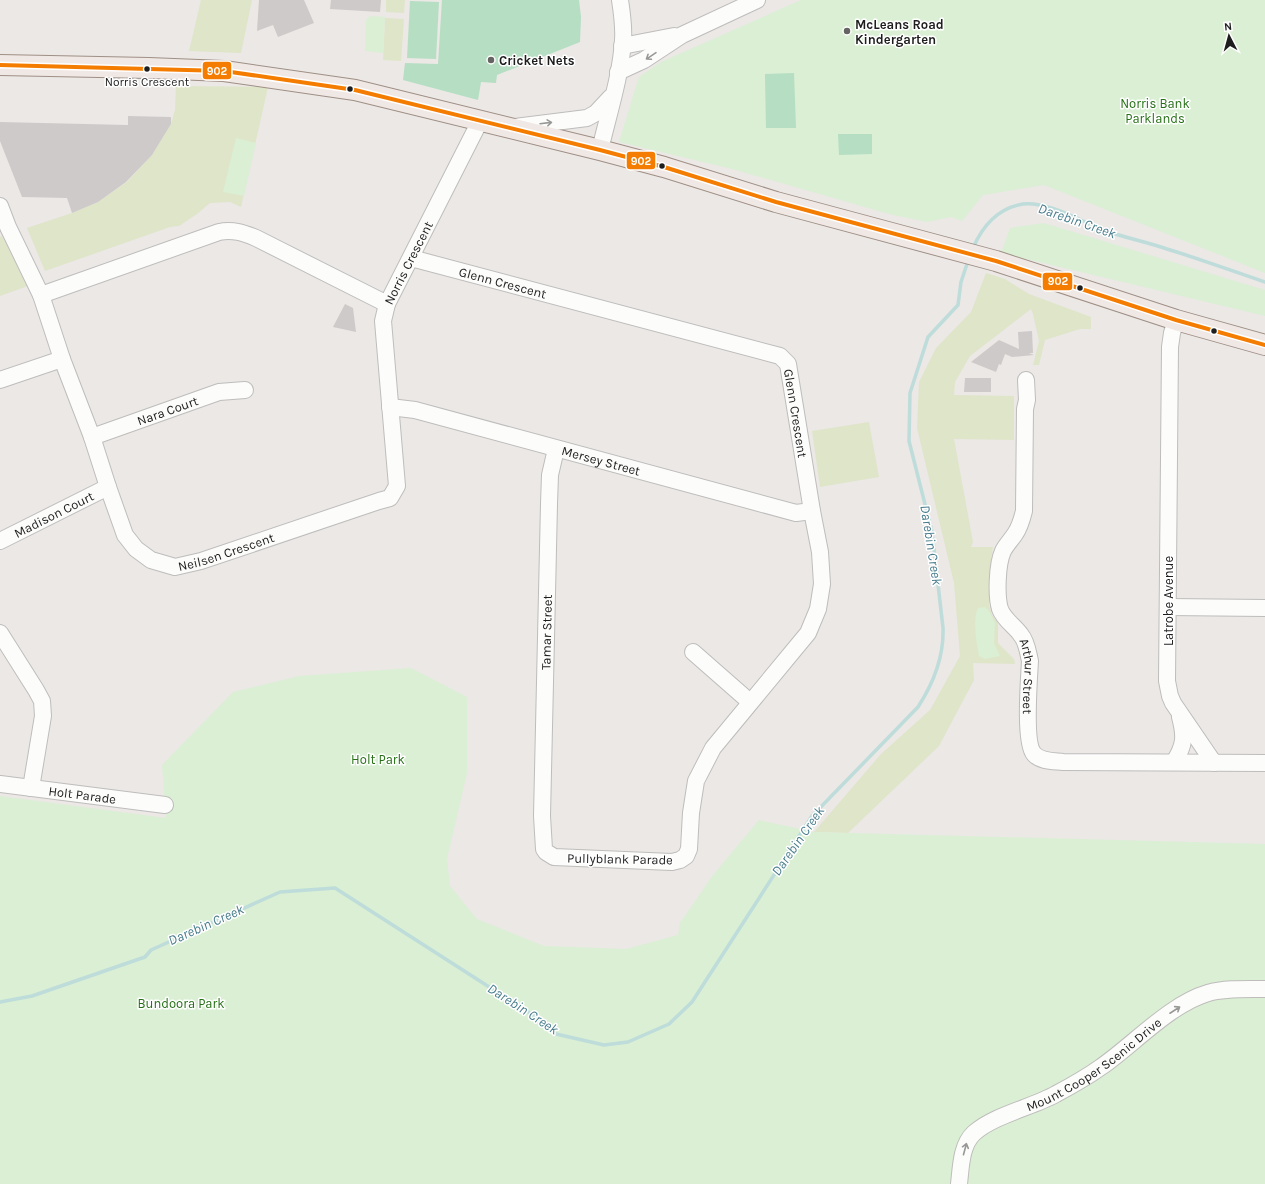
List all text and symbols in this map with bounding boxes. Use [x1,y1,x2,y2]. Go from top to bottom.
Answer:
north arrow [1209,16,1249,56]
place label: McLeans Road Kindergarten [855,17,944,47]
text: N [1223,20,1233,33]
marker: McLeans Road Kindergarten [842,26,852,36]
one-way arrow [646,52,657,60]
place label: Cricket Nets [499,53,575,68]
marker: Cricket Nets [486,55,496,65]
line badge: 902 [202,61,232,80]
marker: Norris Crescent [142,64,152,74]
text: 902 [207,65,228,78]
place label: Norris Crescent [105,75,190,89]
unlabelled marker [345,84,355,94]
park label: Norris Bank Parklands [1120,96,1190,126]
one-way arrow [539,119,552,127]
line badge: 902 [626,151,656,170]
text: 902 [631,155,652,168]
unlabelled marker [657,161,667,171]
water label: Darebin Creek [1036,200,1119,243]
street label: Norris Crescent [381,218,435,307]
street label: Glenn Crescent [457,264,548,301]
line badge: 902 [1042,272,1073,291]
text: 902 [1048,275,1069,288]
unlabelled marker [1075,283,1085,293]
unlabelled marker [1209,326,1219,336]
street label: Glenn Crescent [781,368,811,459]
street label: Nara Court [135,393,200,428]
street label: Mersey Street [560,443,642,478]
street label: Madison Court [11,488,96,540]
water label: Darebin Creek [916,504,946,587]
street label: Neilsen Crescent [176,529,276,574]
street label: Latrobe Avenue [1161,556,1176,646]
street label: Tamar Street [538,594,554,670]
street label: Arthur Street [1017,636,1038,714]
park label: Holt Park [351,752,405,767]
street label: Holt Parade [48,783,117,806]
water label: Darebin Creek [768,802,829,879]
street label: Pullyblank Parade [567,851,673,867]
water label: Darebin Creek [166,900,247,949]
water label: Darebin Creek [484,980,562,1039]
park label: Bundoora Park [137,996,225,1011]
one-way arrow [1170,1006,1181,1014]
street label: Mount Cooper Scenic Drive [1024,1014,1164,1114]
one-way arrow [962,1143,969,1156]

